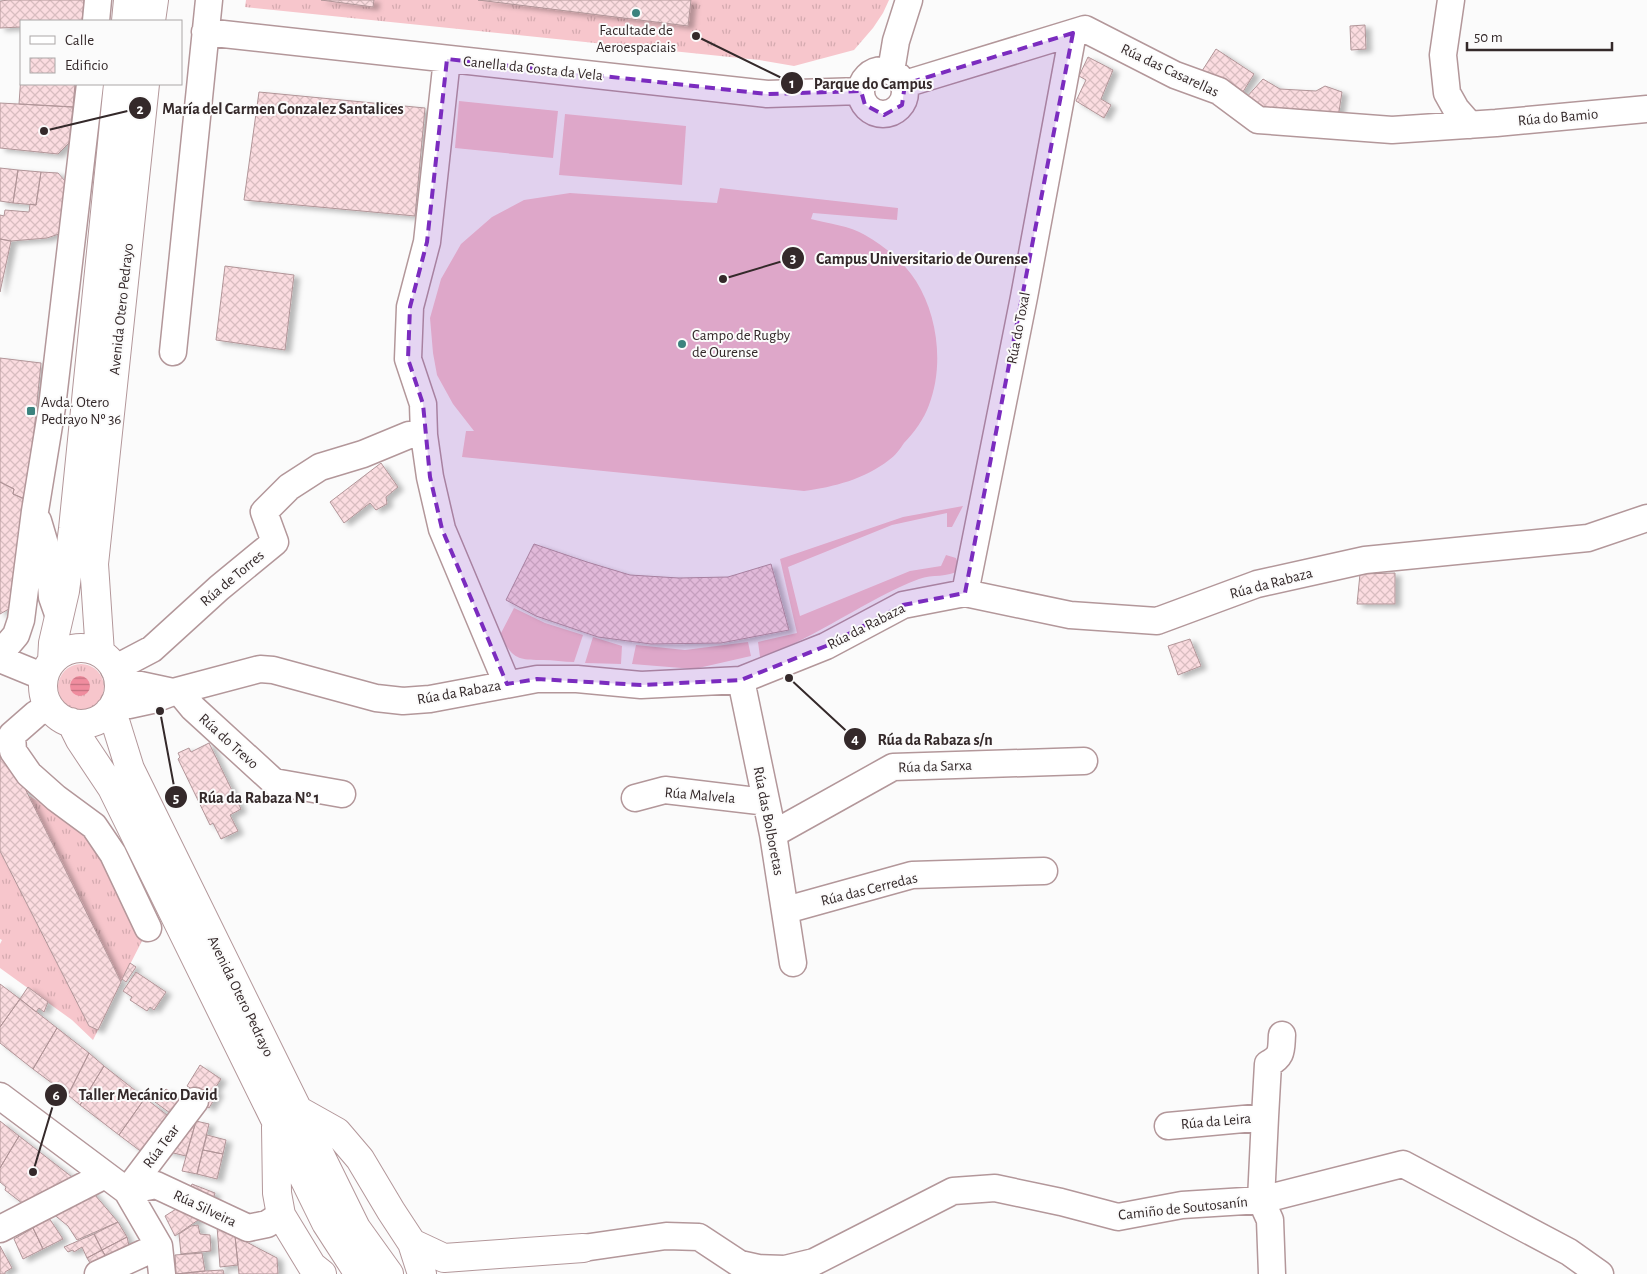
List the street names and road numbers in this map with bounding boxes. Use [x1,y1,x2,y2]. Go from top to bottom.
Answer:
street label: Rúa das Casarellas [1118,41,1221,100]
street label: Canella da Costa da Vela [462,54,604,83]
street label: Rúa do Bamio [1517,107,1599,128]
street label: Avenida Otero Pedrayo [107,242,136,376]
street label: Rúa do Toxal [1004,291,1033,365]
street label: Rúa de Torres [198,548,267,609]
street label: Rúa da Rabaza [1228,565,1314,602]
street label: Rúa da Rabaza [825,600,908,652]
street label: Rúa da Rabaza [416,678,502,707]
street label: Rúa do Trevo [196,711,261,772]
street label: Rúa da Sarxa [898,758,972,775]
street label: Rúa das Bolboretas [751,765,786,877]
street label: Rúa Malvela [664,785,736,806]
street label: Rúa das Cerredas [819,870,919,909]
street label: Avenida Otero Pedrayo [205,933,276,1059]
street label: Rúa da Leira [1180,1111,1252,1132]
street label: Rúa Tear [140,1122,183,1171]
street label: Rúa Silveira [171,1187,239,1230]
street label: Camiño de Soutosanín [1118,1194,1249,1223]

